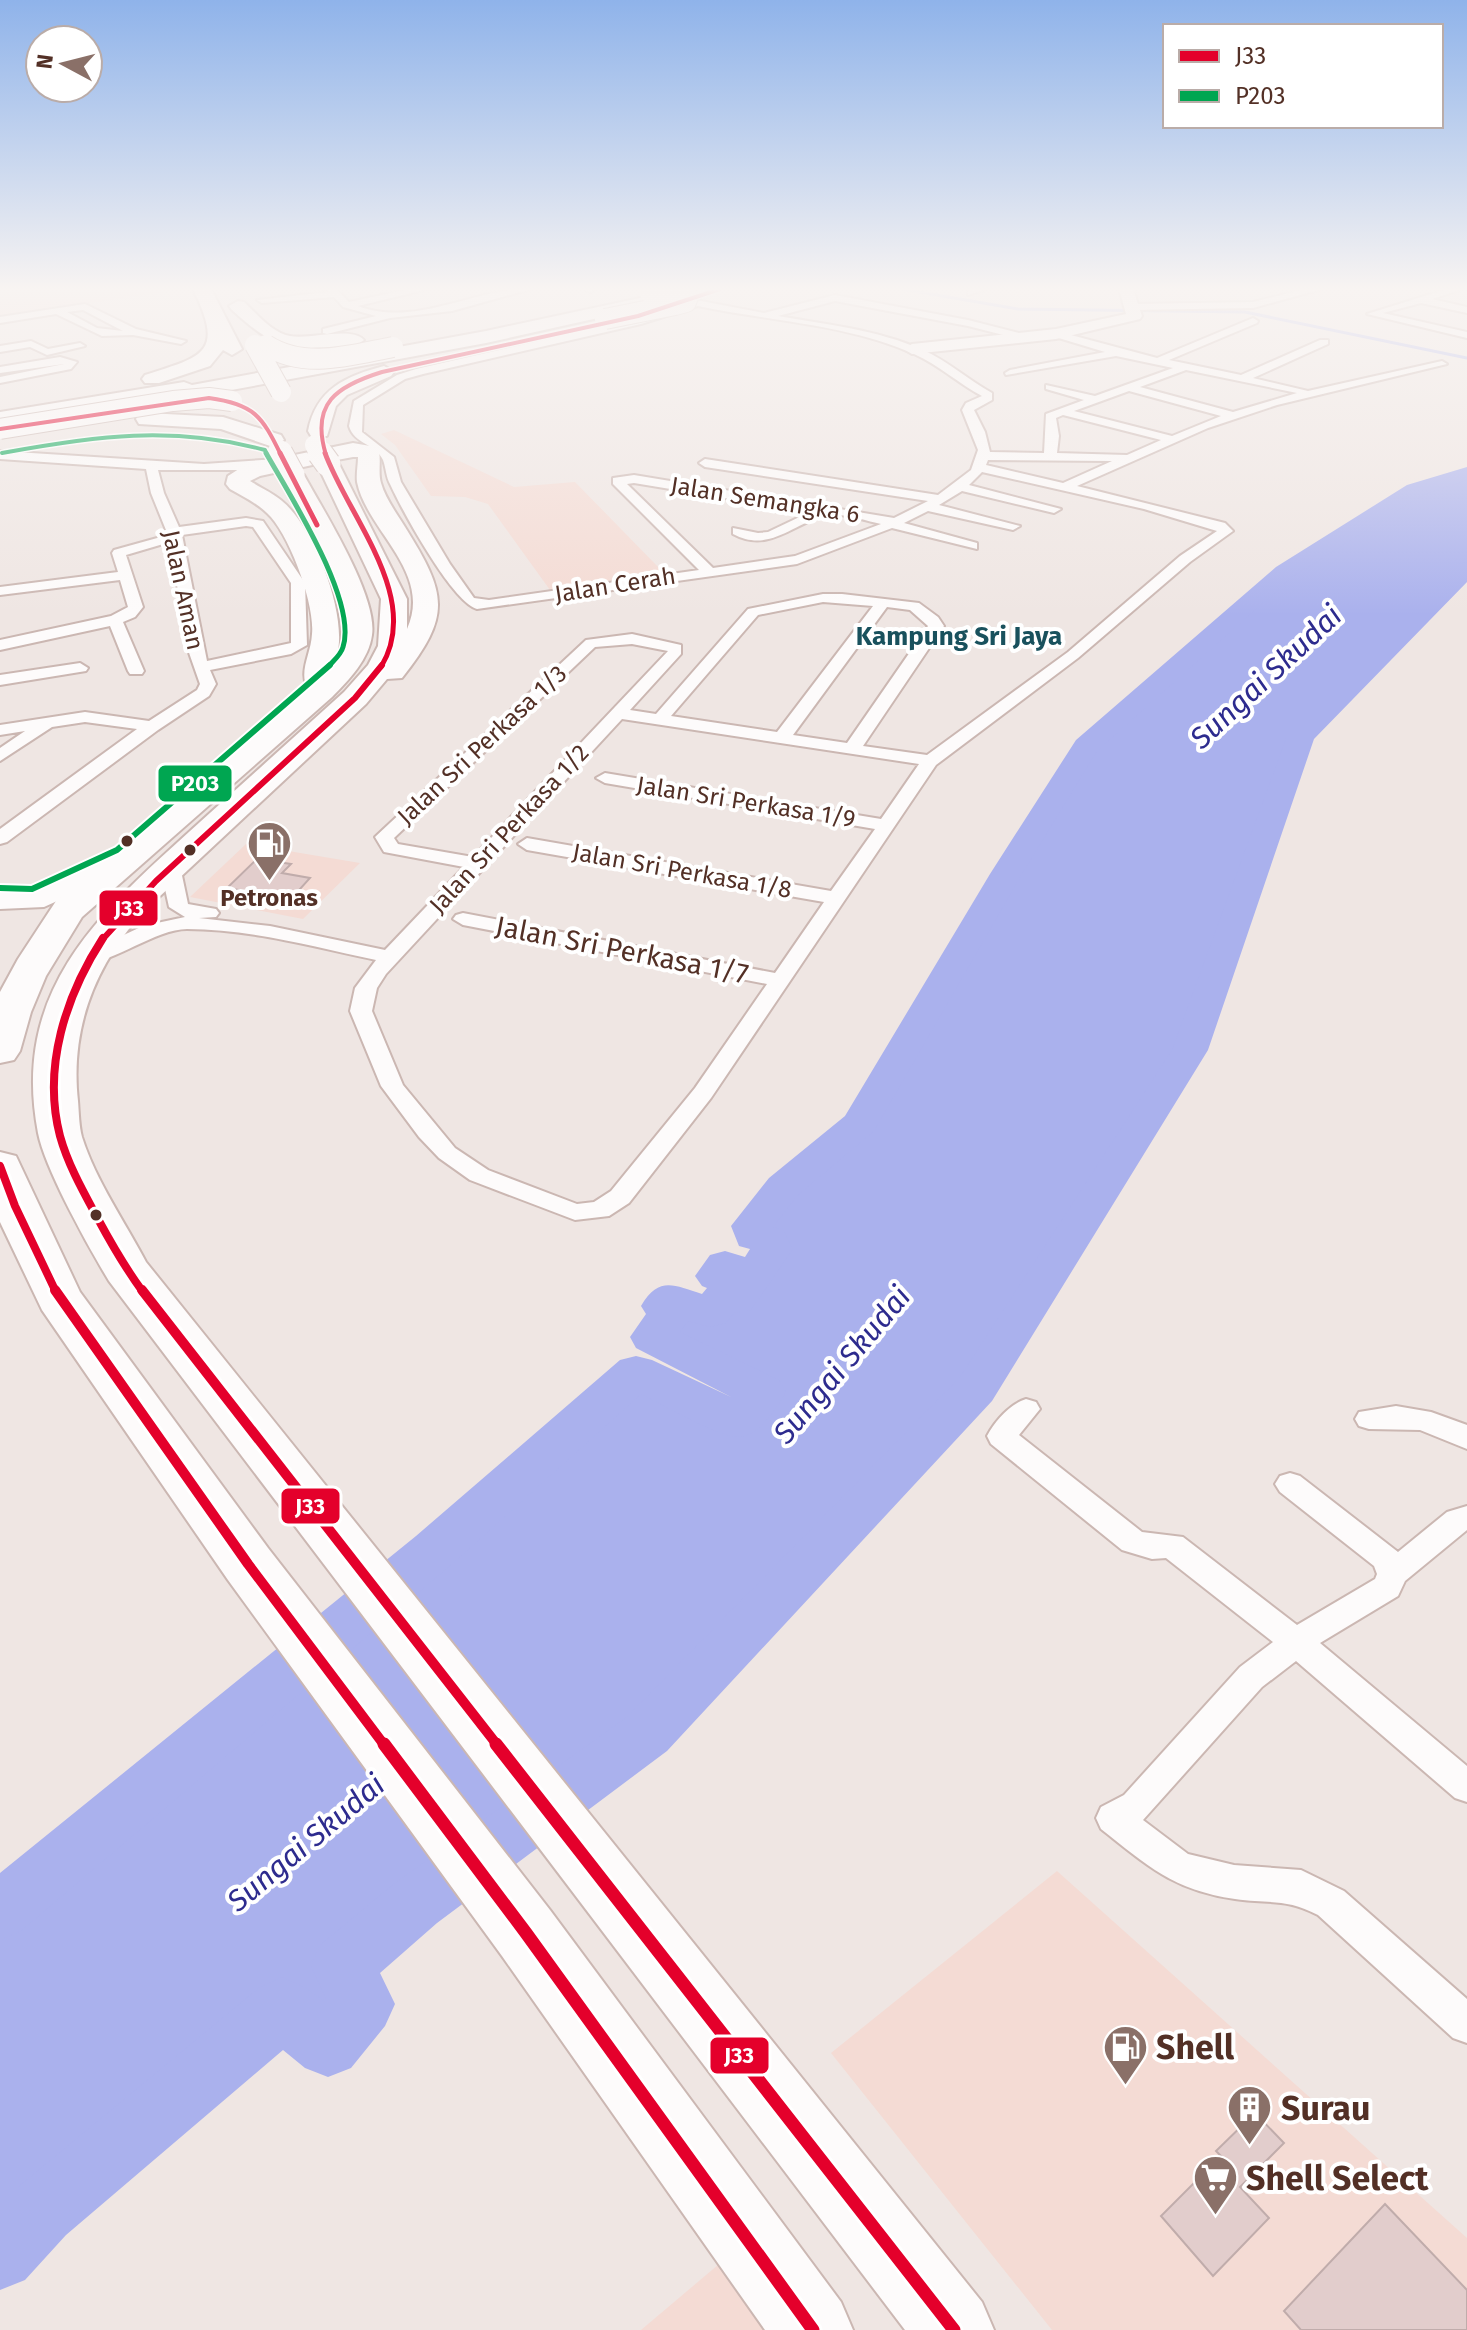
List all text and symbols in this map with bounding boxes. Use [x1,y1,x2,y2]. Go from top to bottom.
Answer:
north arrow [24,24,104,104]
legend [1163,24,1443,128]
text: J33 [1235,42,1266,70]
text: N [30,53,59,71]
text: P203 [1235,82,1285,110]
street label: Jalan Semangka 6 [668,471,862,529]
street label: Jalan Aman [157,527,209,653]
street label: Jalan Cerah [552,562,678,608]
water label: Sungai Skudai [1182,597,1350,757]
district label: Kampung Sri Jaya [856,621,1062,652]
street label: Jalan Sri Perkasa 1/3 [392,659,572,831]
street label: Jalan Sri Perkasa 1/2 [424,739,594,919]
line badge: P203 [157,764,233,803]
text: P203 [171,770,219,797]
street label: Jalan Sri Perkasa 1/9 [635,771,857,833]
fuel station icon: Petronas [245,820,293,883]
unlabelled marker [119,833,135,849]
street label: Jalan Sri Perkasa 1/8 [570,838,794,904]
unlabelled marker [182,842,198,858]
place label: Petronas [220,884,318,912]
line badge: J33 [98,889,159,927]
text: J33 [113,895,144,922]
street label: Jalan Sri Perkasa 1/7 [493,909,751,991]
unlabelled marker [88,1207,104,1223]
water label: Sungai Skudai [765,1279,919,1452]
line badge: J33 [280,1487,341,1525]
text: J33 [294,1493,325,1520]
water label: Sungai Skudai [219,1766,392,1920]
fuel station icon: Shell [1101,2023,1149,2086]
place label: Shell [1156,2027,1235,2068]
line badge: J33 [709,2036,770,2075]
text: J33 [723,2042,754,2069]
building icon: Surau [1226,2084,1274,2147]
place label: Surau [1281,2088,1370,2129]
supermarket icon: Shell Select [1191,2154,1239,2217]
place label: Shell Select [1246,2158,1429,2199]

